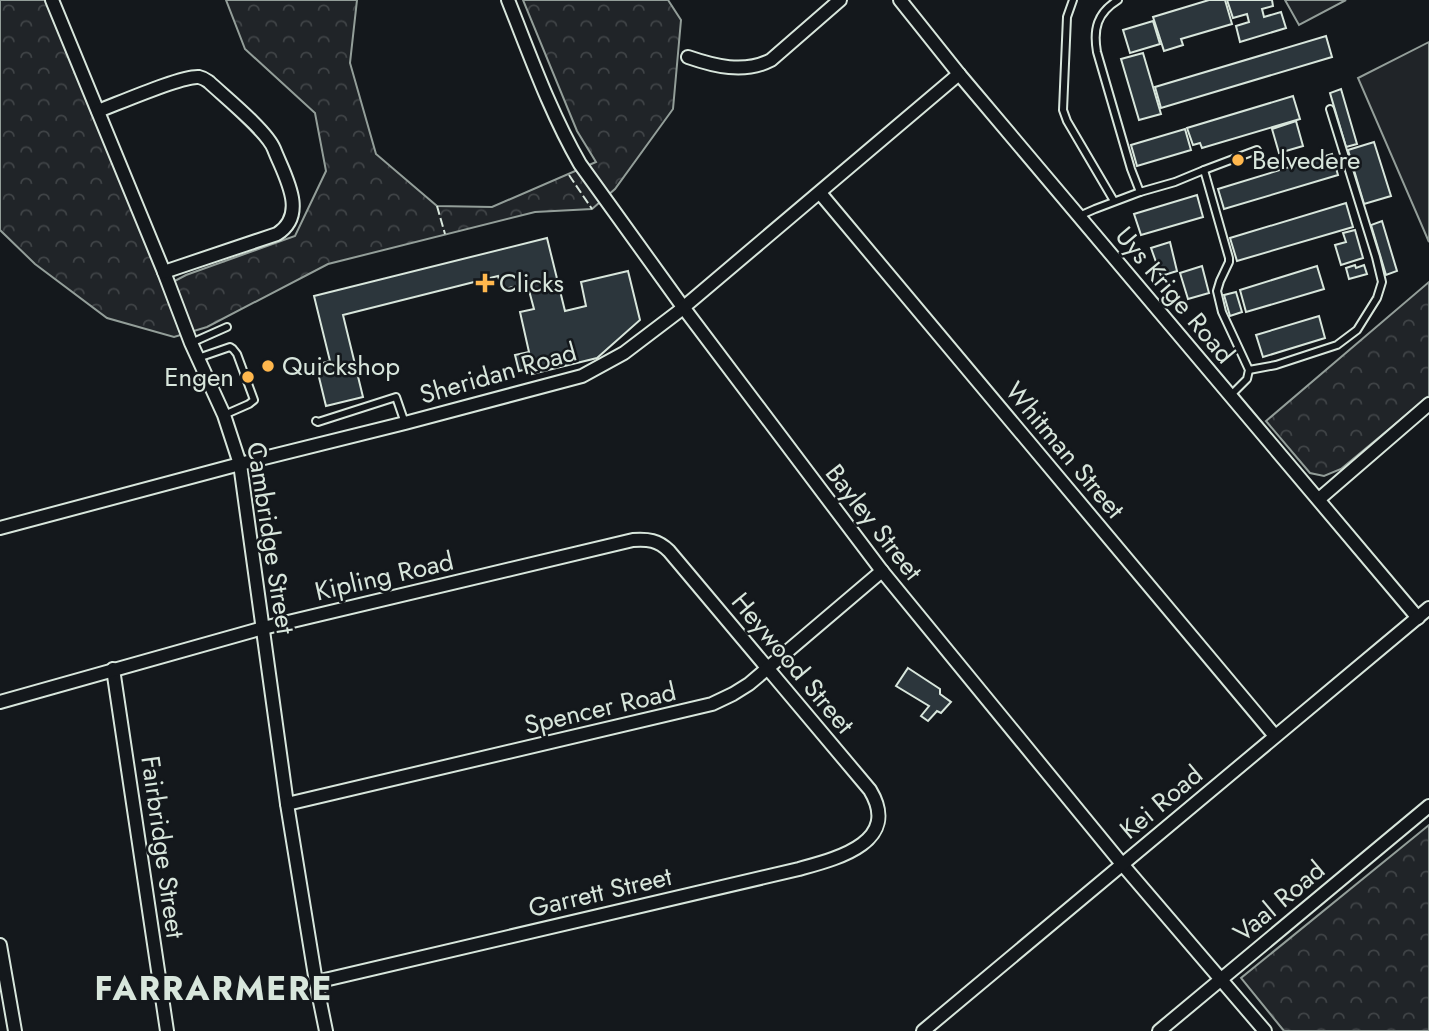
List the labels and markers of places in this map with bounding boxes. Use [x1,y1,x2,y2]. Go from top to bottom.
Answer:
place label: Belvedere [1252,141,1360,179]
marker: Belvedere [1230,152,1246,168]
place label: Clicks [499,264,564,302]
marker: Clicks [477,275,493,291]
place label: Quickshop [282,347,400,385]
place label: Engen [164,358,234,396]
marker: Quickshop [260,358,276,374]
marker: Engen [240,369,256,385]

